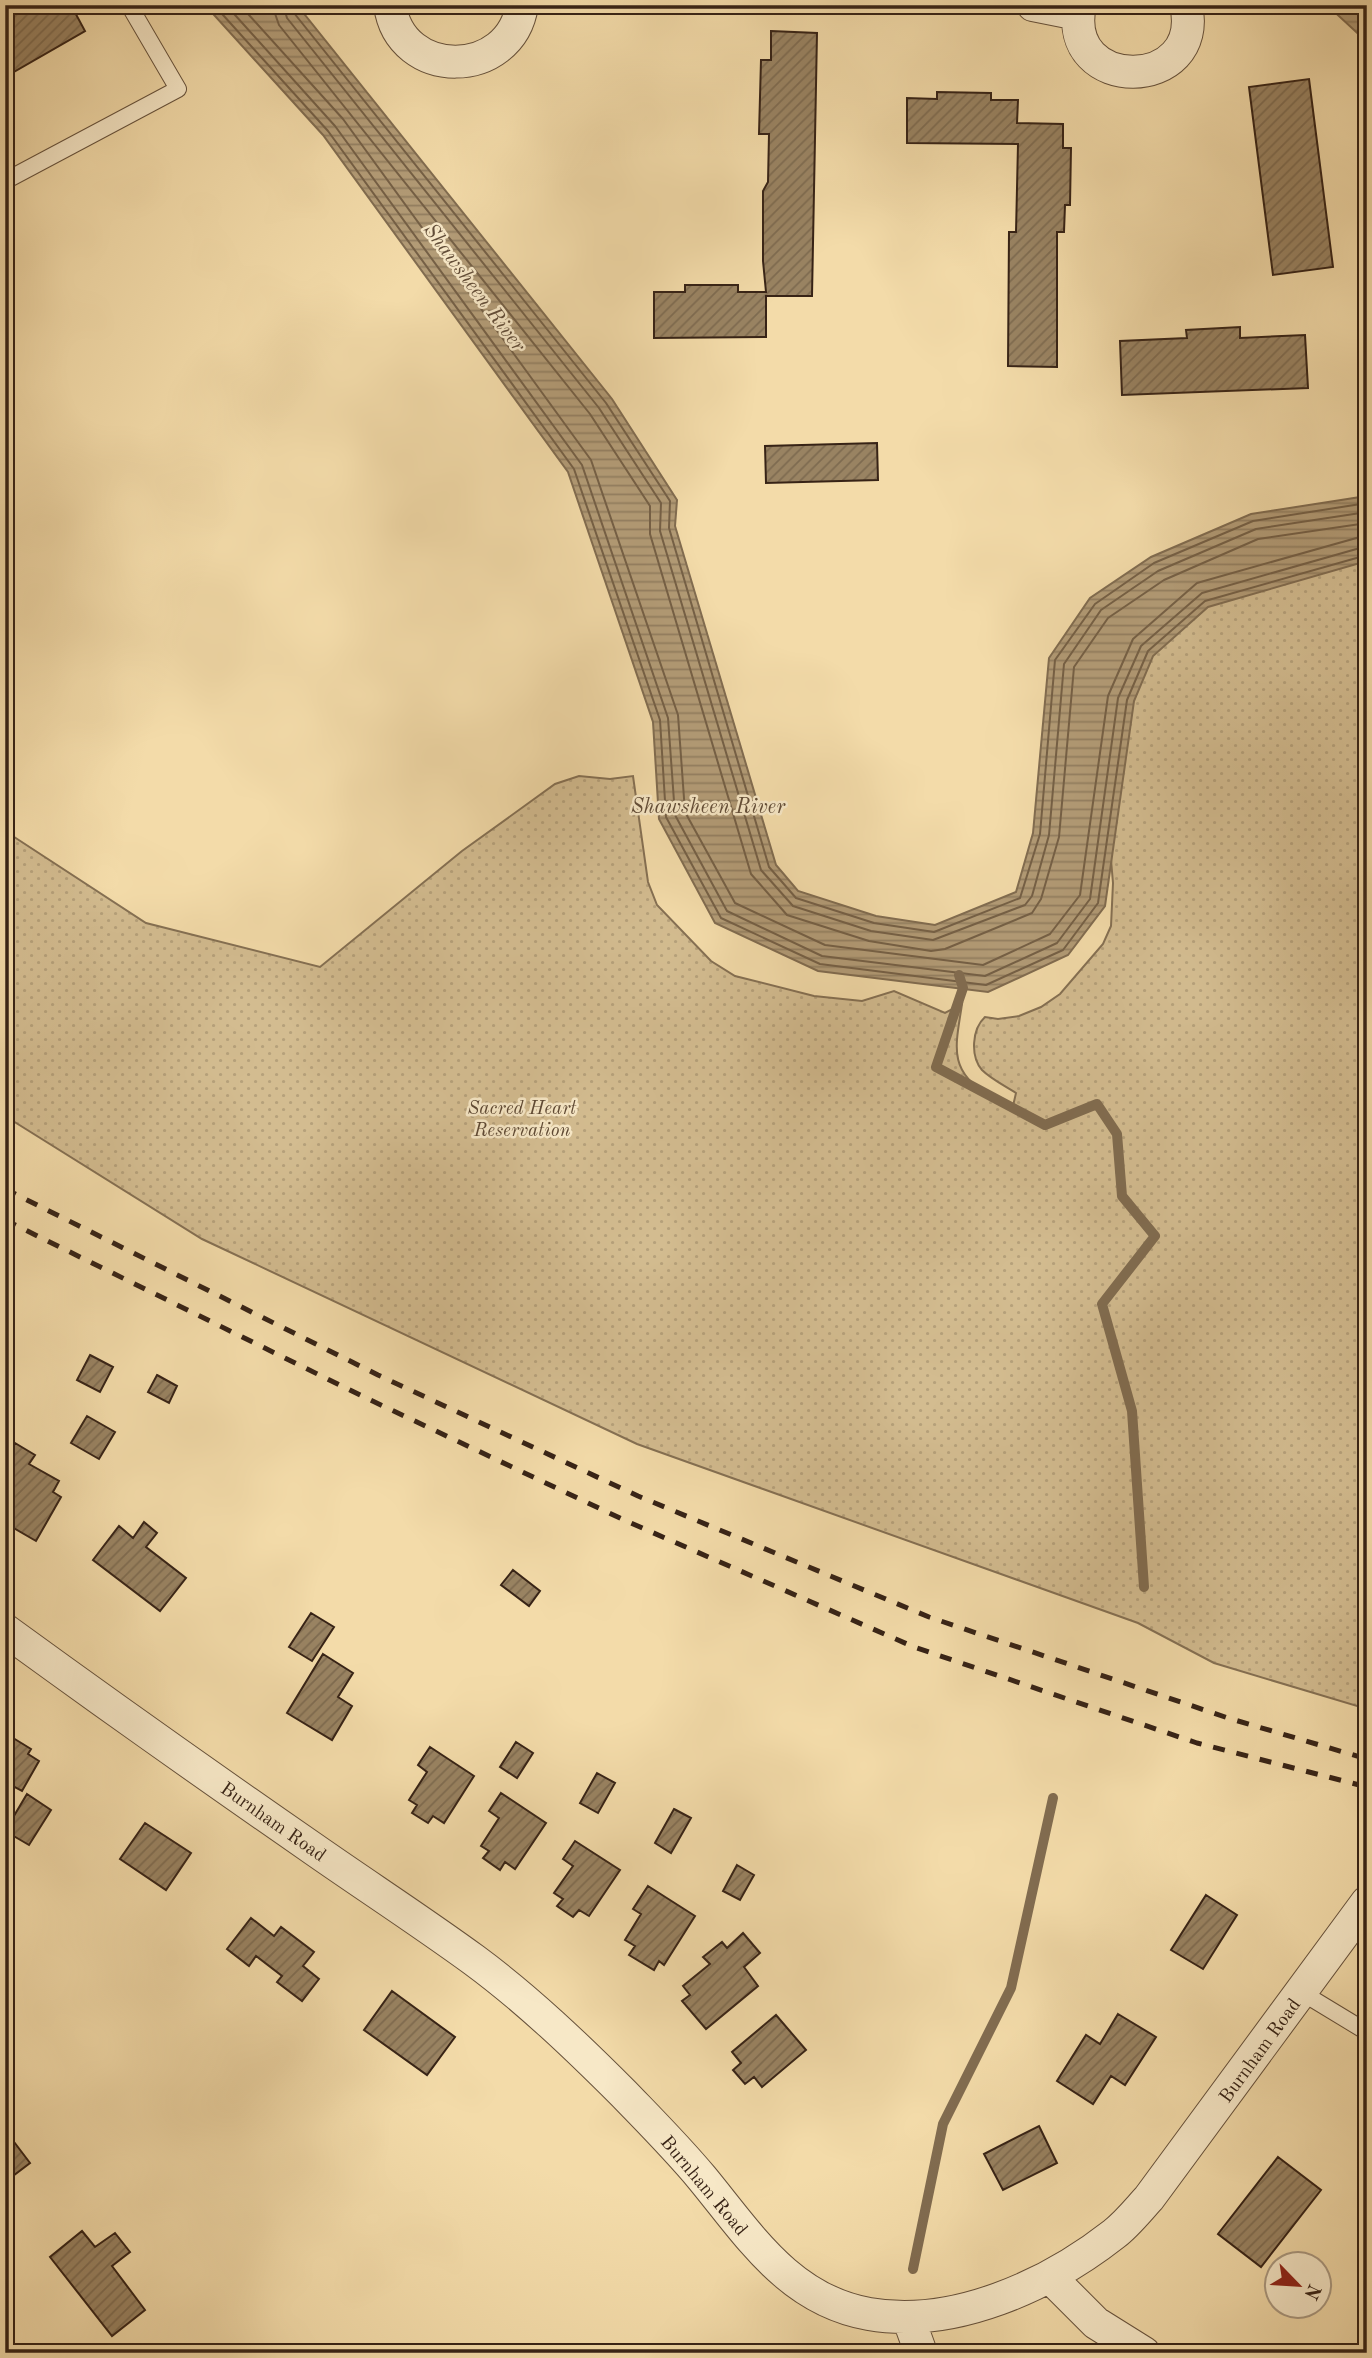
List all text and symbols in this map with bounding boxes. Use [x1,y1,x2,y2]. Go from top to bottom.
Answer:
water label: Shawsheen River [419,220,529,357]
water label: Shawsheen River [631,797,786,818]
park label: Sacred Heart Reservation [468,1100,577,1141]
street label: Burnham Road [216,1780,329,1866]
street label: Burnham Road [1217,1996,1305,2107]
street label: Burnham Road [656,2133,750,2240]
north arrow [1264,2250,1334,2320]
text: N [1299,2281,1323,2302]

